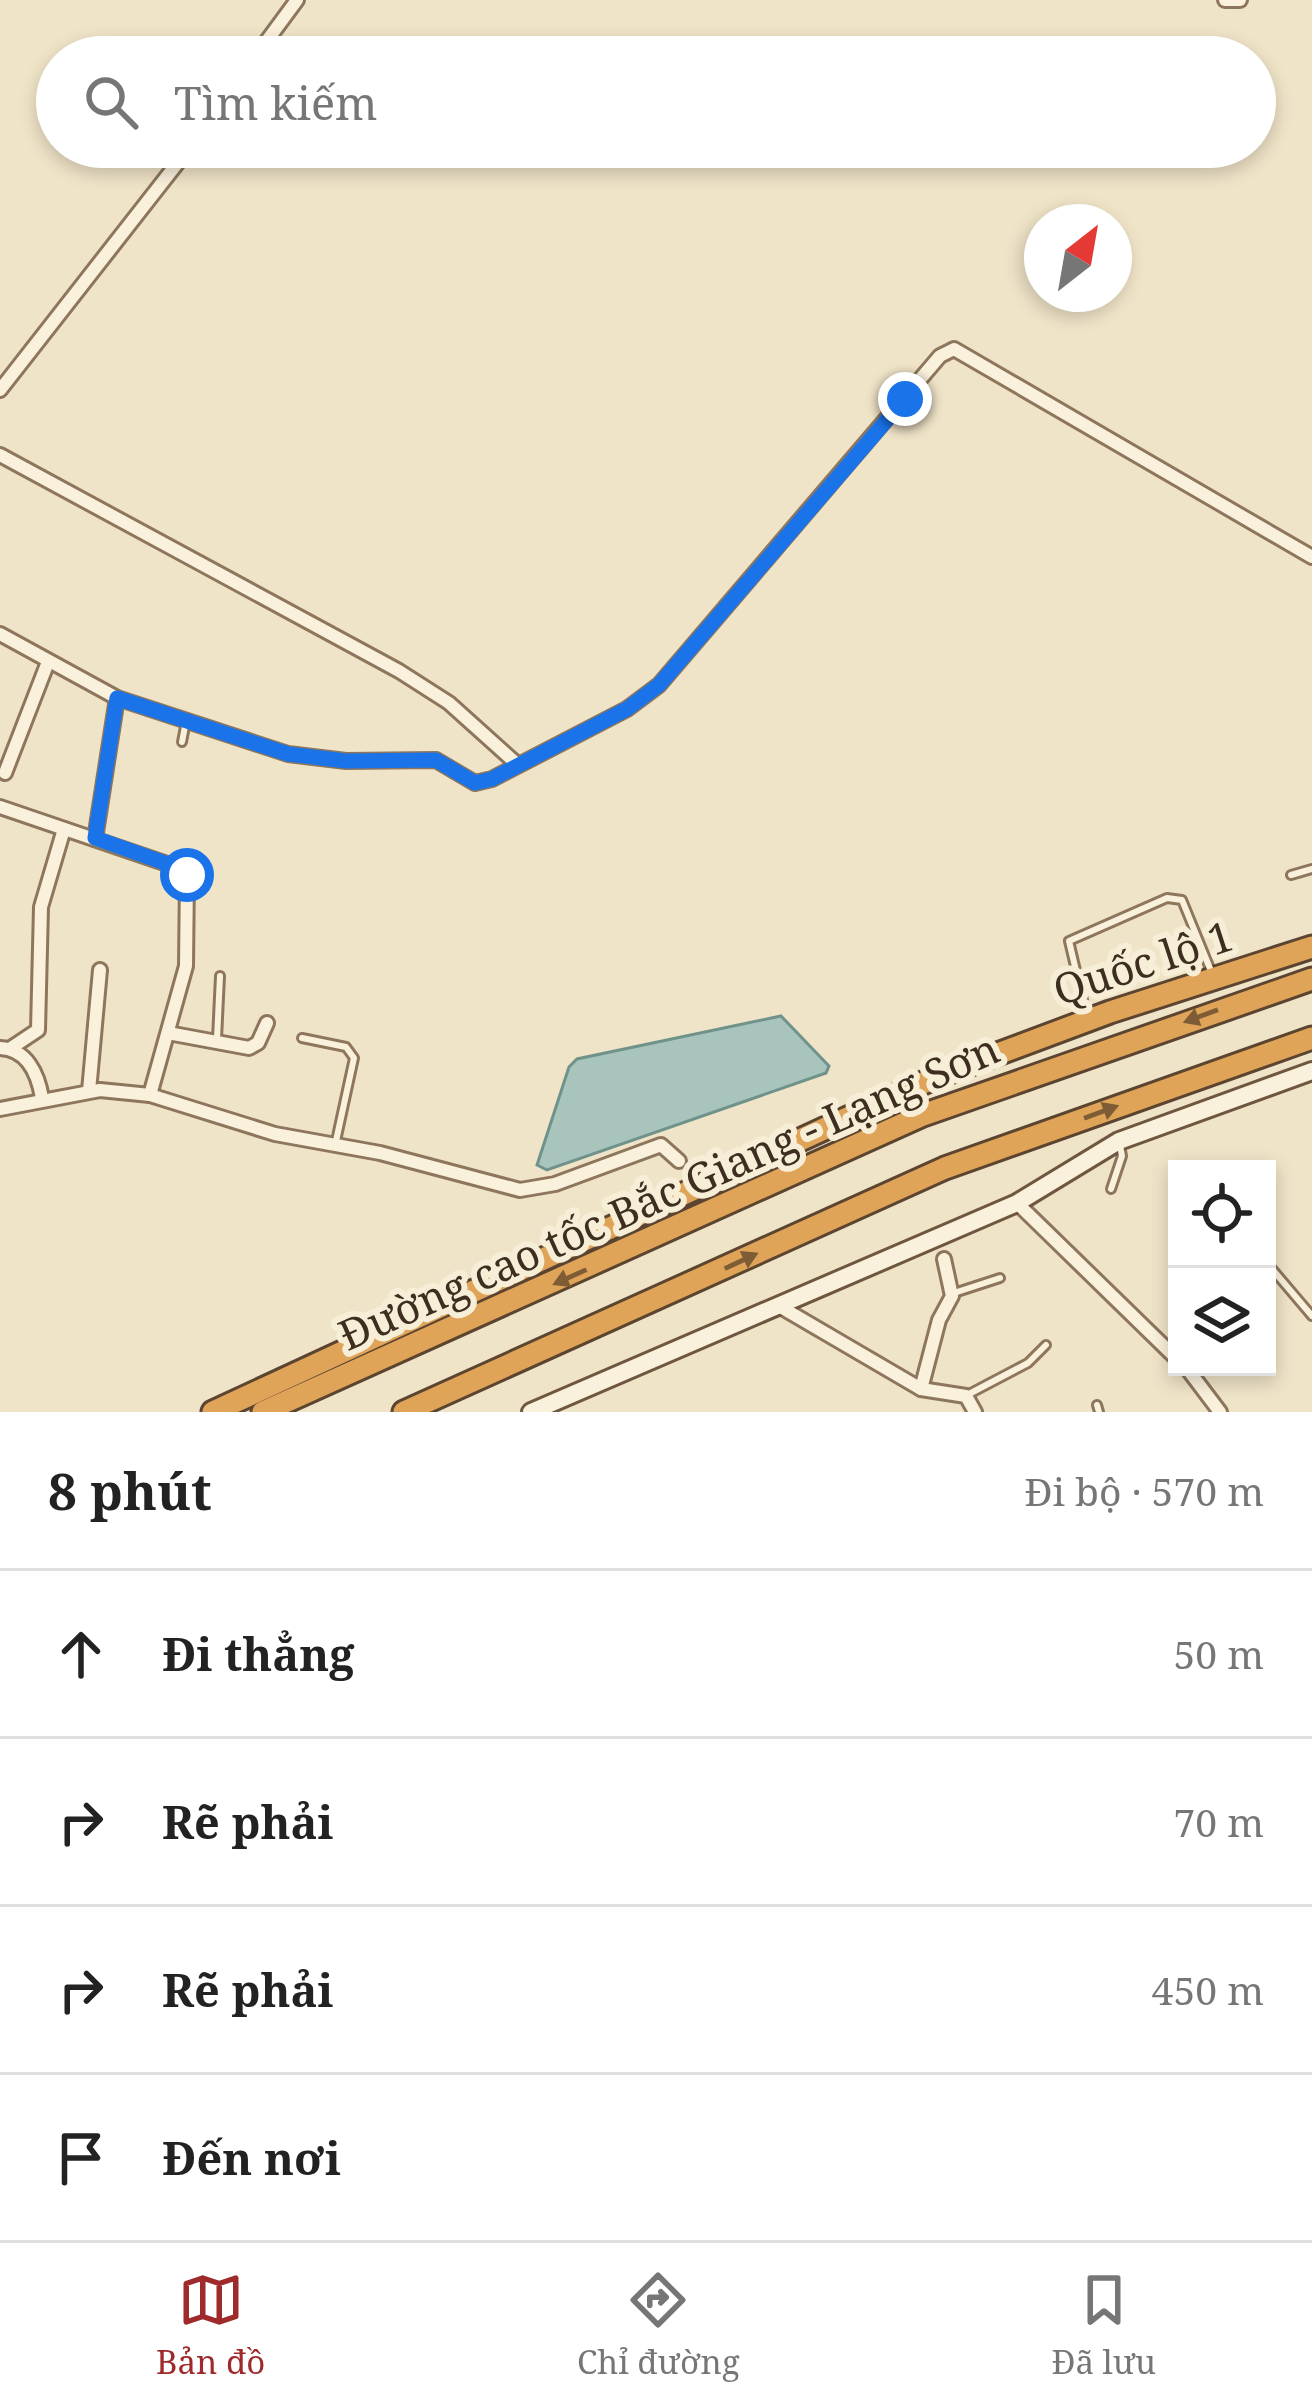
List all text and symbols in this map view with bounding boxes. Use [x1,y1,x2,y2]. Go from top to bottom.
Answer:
search box [36,36,1276,168]
icon: search [78,69,144,135]
text: Tìm kiếm [174,72,378,133]
north arrow [1024,204,1132,312]
route end [878,372,932,426]
route start [160,848,214,902]
street label: Quốc lộ 1 [1046,906,1239,1017]
one-way arrow [1183,1008,1219,1026]
street label: Đường cao tốc Bắc Giang - Lạng Sơn [329,1019,1007,1362]
one-way arrow [1083,1102,1119,1120]
map controls [1168,1160,1276,1376]
button: locate [1168,1160,1276,1268]
one-way arrow [724,1251,759,1271]
one-way arrow [552,1268,587,1288]
button: layers [1168,1268,1276,1376]
text: 8 phút [48,1455,212,1525]
text: Đi bộ · 570 m [1024,1464,1264,1517]
icon: ahead [48,1621,114,1687]
text: Đi thẳng [162,1623,355,1684]
text: 50 m [1173,1627,1264,1680]
icon: right [48,1789,114,1855]
text: Rẽ phải [162,1791,333,1852]
text: 70 m [1173,1795,1264,1848]
icon: right [48,1957,114,2023]
text: Rẽ phải [162,1959,333,2020]
text: 450 m [1152,1963,1264,2016]
icon: arrive [48,2125,114,2191]
text: Đến nơi [162,2127,341,2188]
tab: Bản đồ [156,2267,265,2384]
tab: Chỉ đường [577,2267,740,2384]
tab: Đã lưu [1051,2267,1156,2384]

